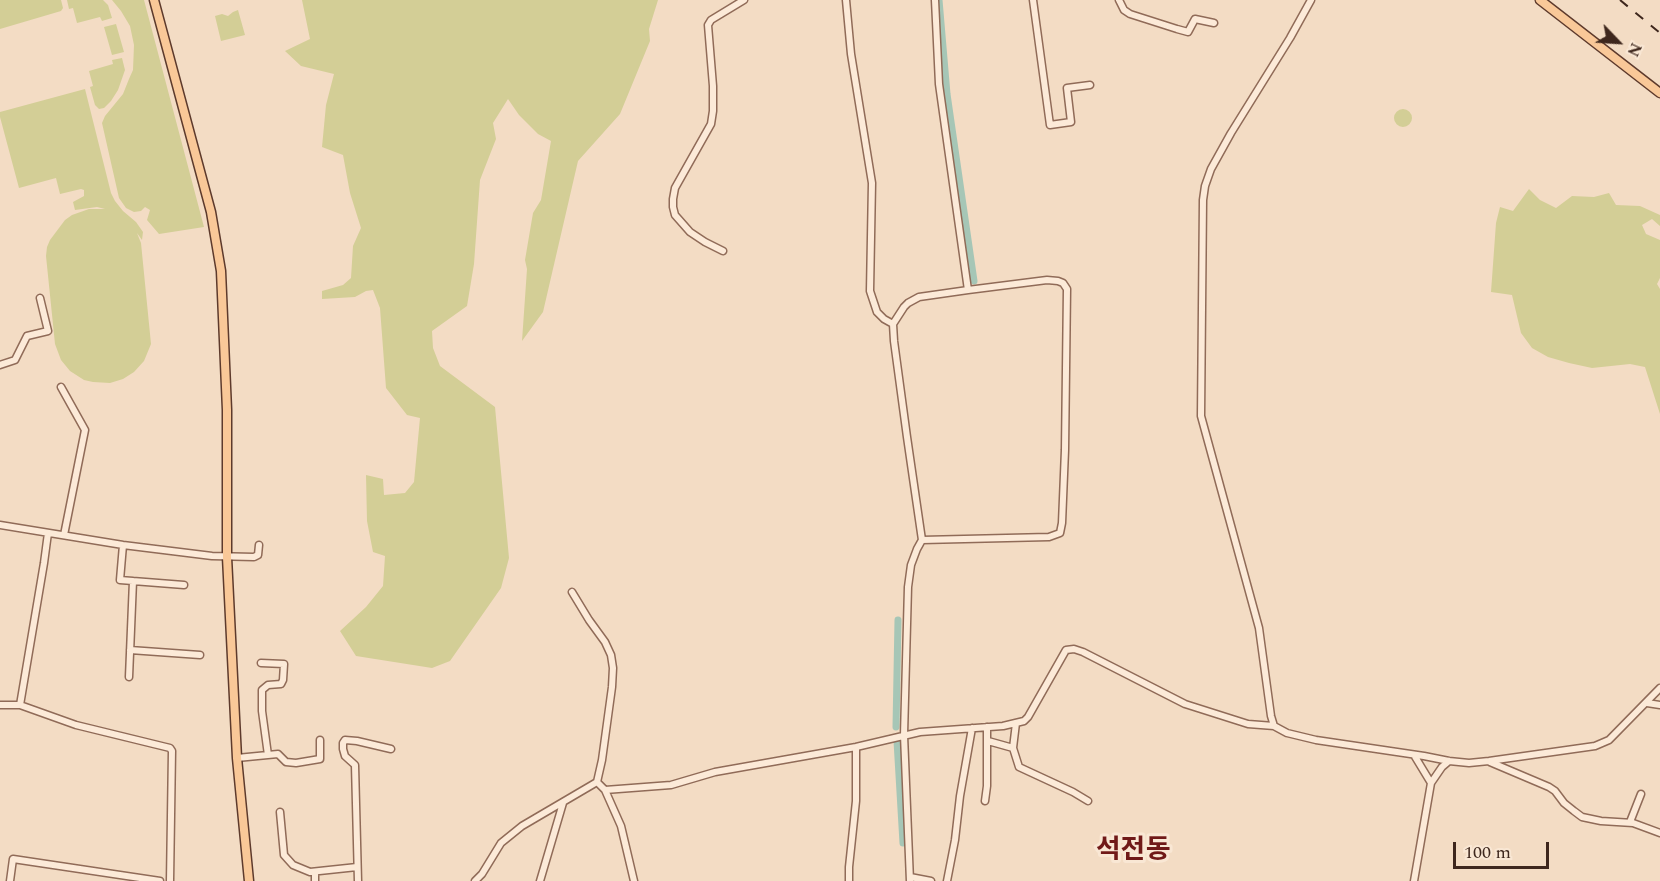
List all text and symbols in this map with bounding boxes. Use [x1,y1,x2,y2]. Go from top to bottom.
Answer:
north arrow [1588,12,1648,72]
text: N [1621,39,1648,61]
scale bar [1456,830,1552,868]
district label: 석전동 [1096,837,1170,869]
text: 100 m [1464,839,1511,866]

